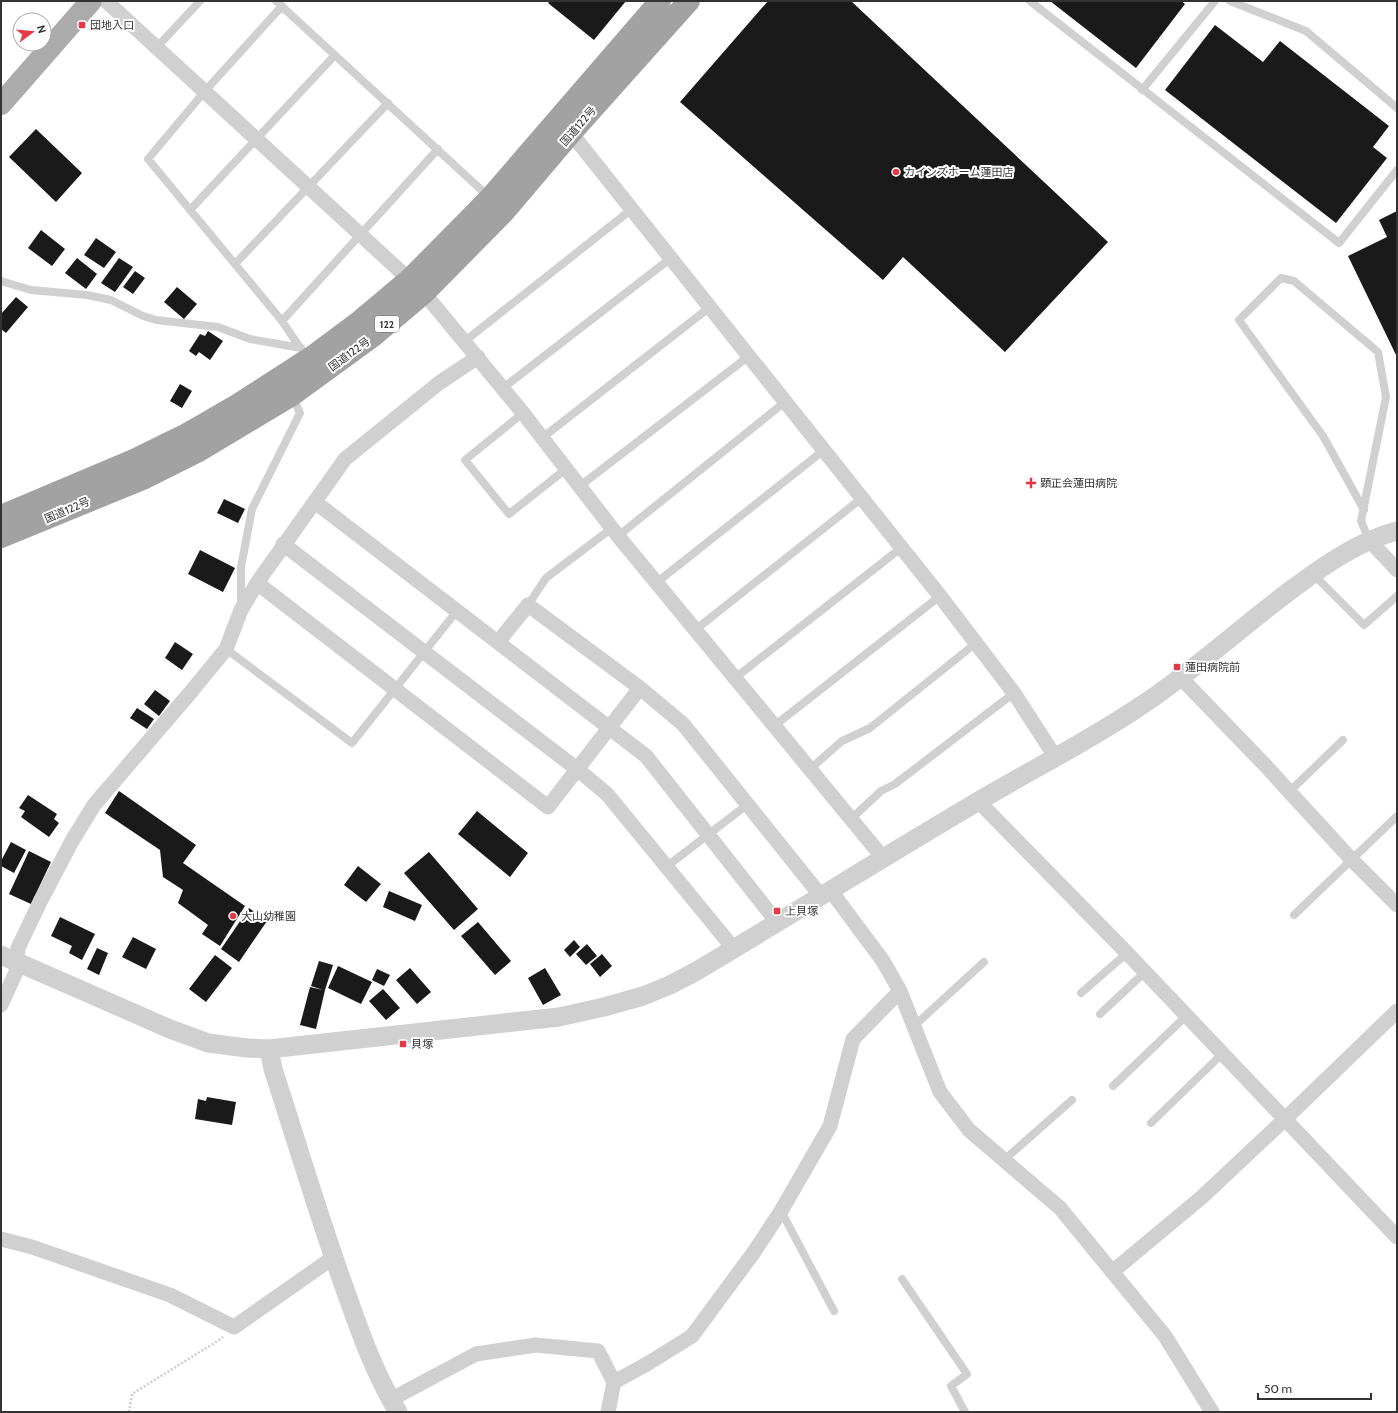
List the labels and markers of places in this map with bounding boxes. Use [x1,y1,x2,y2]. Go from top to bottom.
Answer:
place label: 団地入口 [90,18,134,32]
marker: 団地入口 [77,20,87,30]
place label: カインズホーム蓮田店 [904,165,1013,179]
marker: カインズホーム蓮田店 [891,167,901,177]
place label: 顕正会蓮田病院 [1040,476,1117,490]
marker: 顕正会蓮田病院 [1025,477,1037,489]
place label: 蓮田病院前 [1185,660,1240,674]
marker: 蓮田病院前 [1172,662,1182,672]
place label: 上貝塚 [785,904,818,918]
marker: 上貝塚 [772,906,782,916]
place label: 大山幼稚園 [241,909,296,923]
marker: 大山幼稚園 [228,911,238,921]
place label: 貝塚 [411,1037,433,1051]
marker: 貝塚 [398,1039,408,1049]

